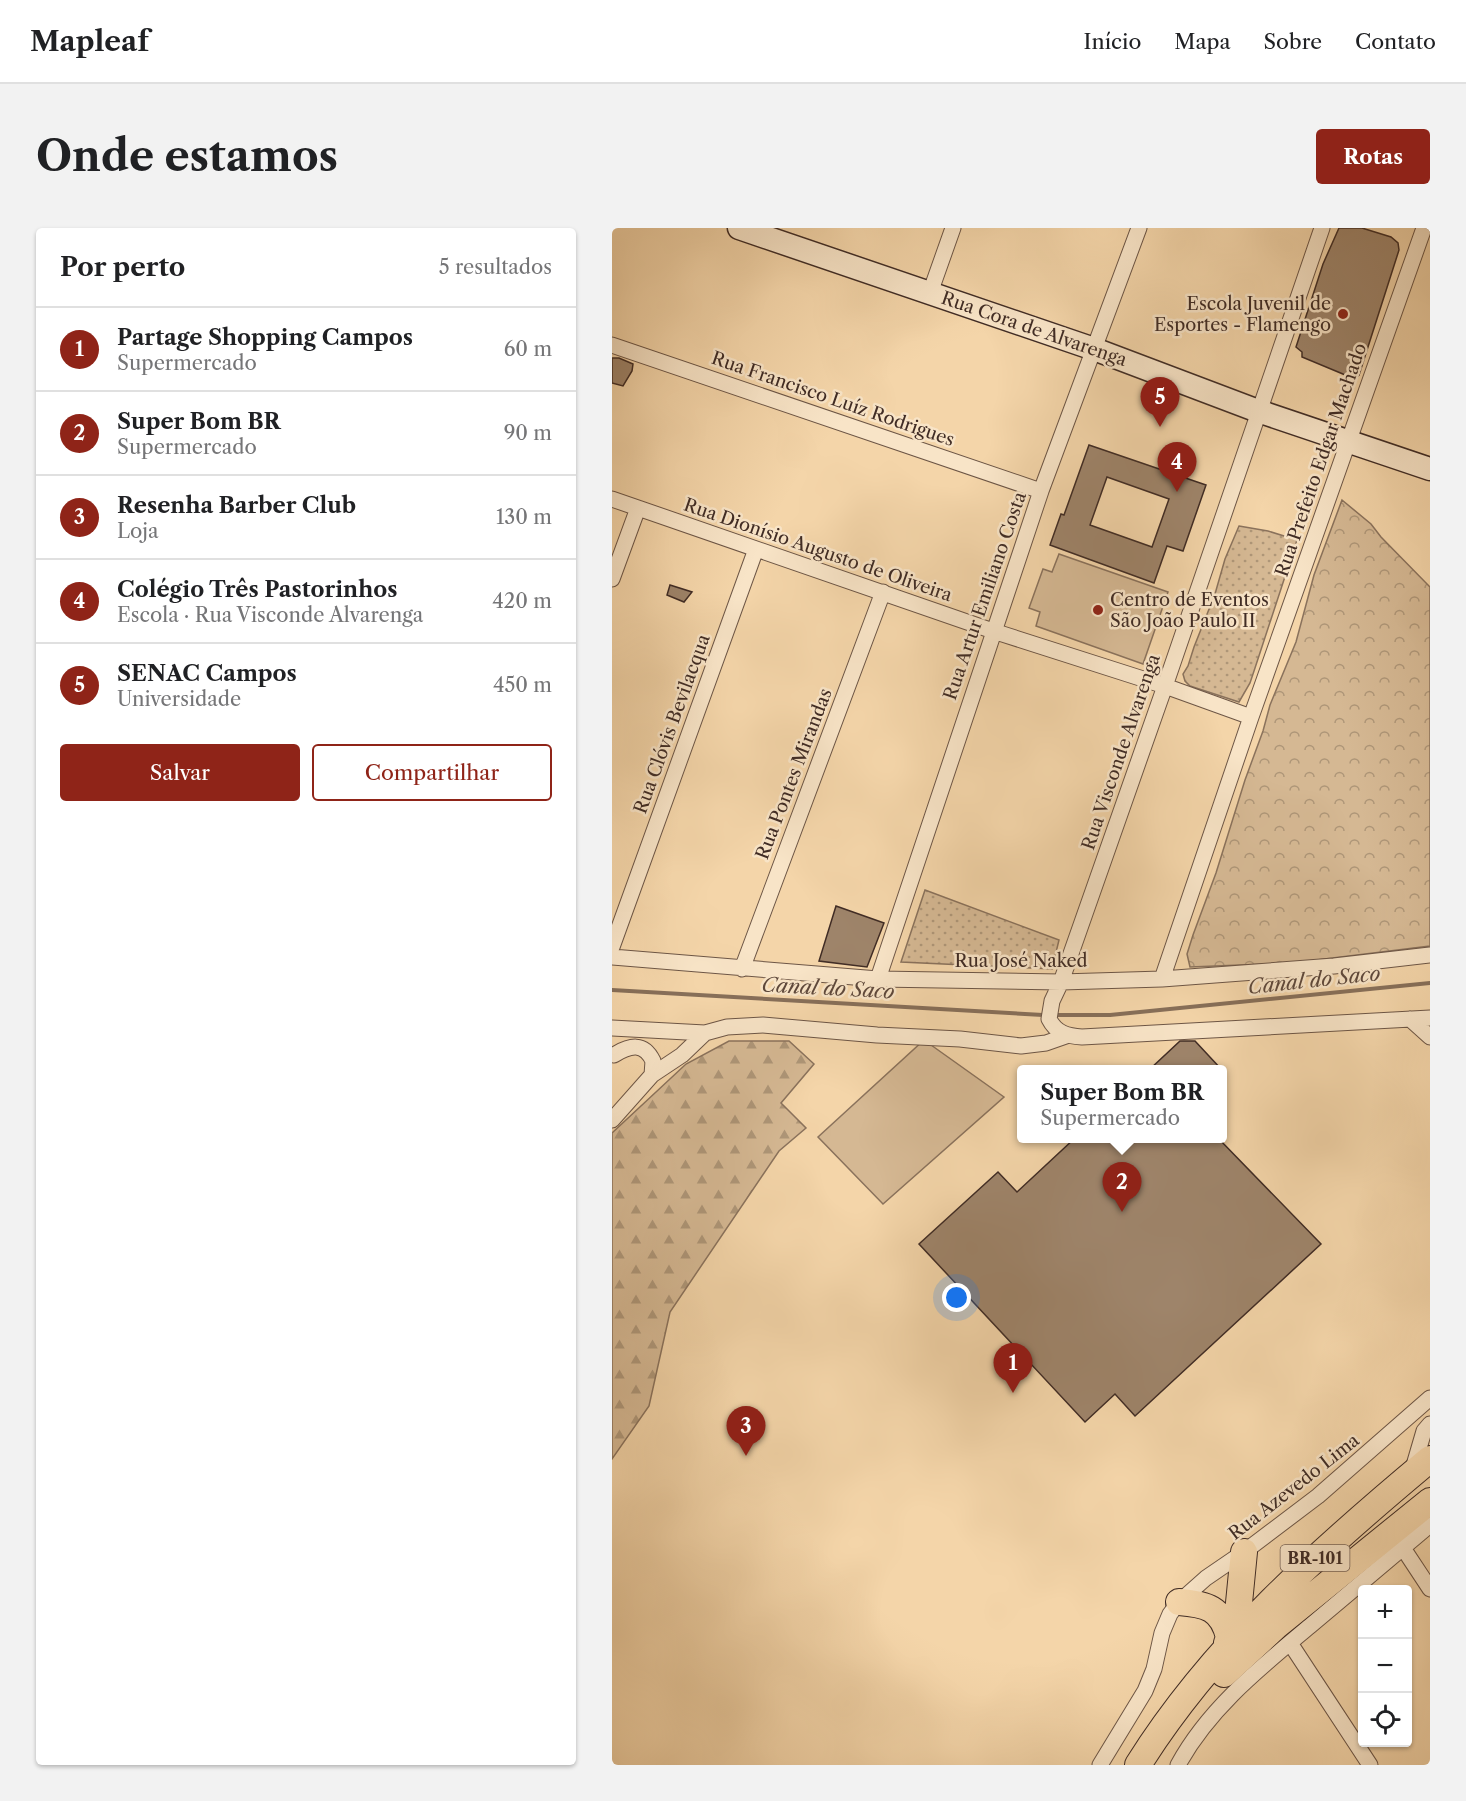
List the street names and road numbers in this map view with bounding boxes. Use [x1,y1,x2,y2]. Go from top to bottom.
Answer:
street label: Rua Cora de Alvarenga [938,287,1130,371]
street label: Rua Prefeito Edgar Machado [1271,340,1371,580]
street label: Rua Francisco Luíz Rodrigues [709,347,957,451]
street label: Rua Artur Emiliano Costa [939,489,1031,703]
street label: Rua Dionísio Augusto de Oliveira [681,494,956,607]
street label: Rua Clóvis Bevilacqua [629,631,715,817]
street label: Rua Visconde Alvarenga [1077,651,1165,853]
street label: Rua Pontes Mirandas [751,685,837,863]
street label: Rua José Naked [955,950,1087,972]
street label: Rua Azevedo Lima [1224,1429,1364,1545]
road number: BR-101 [1280,1545,1350,1571]

